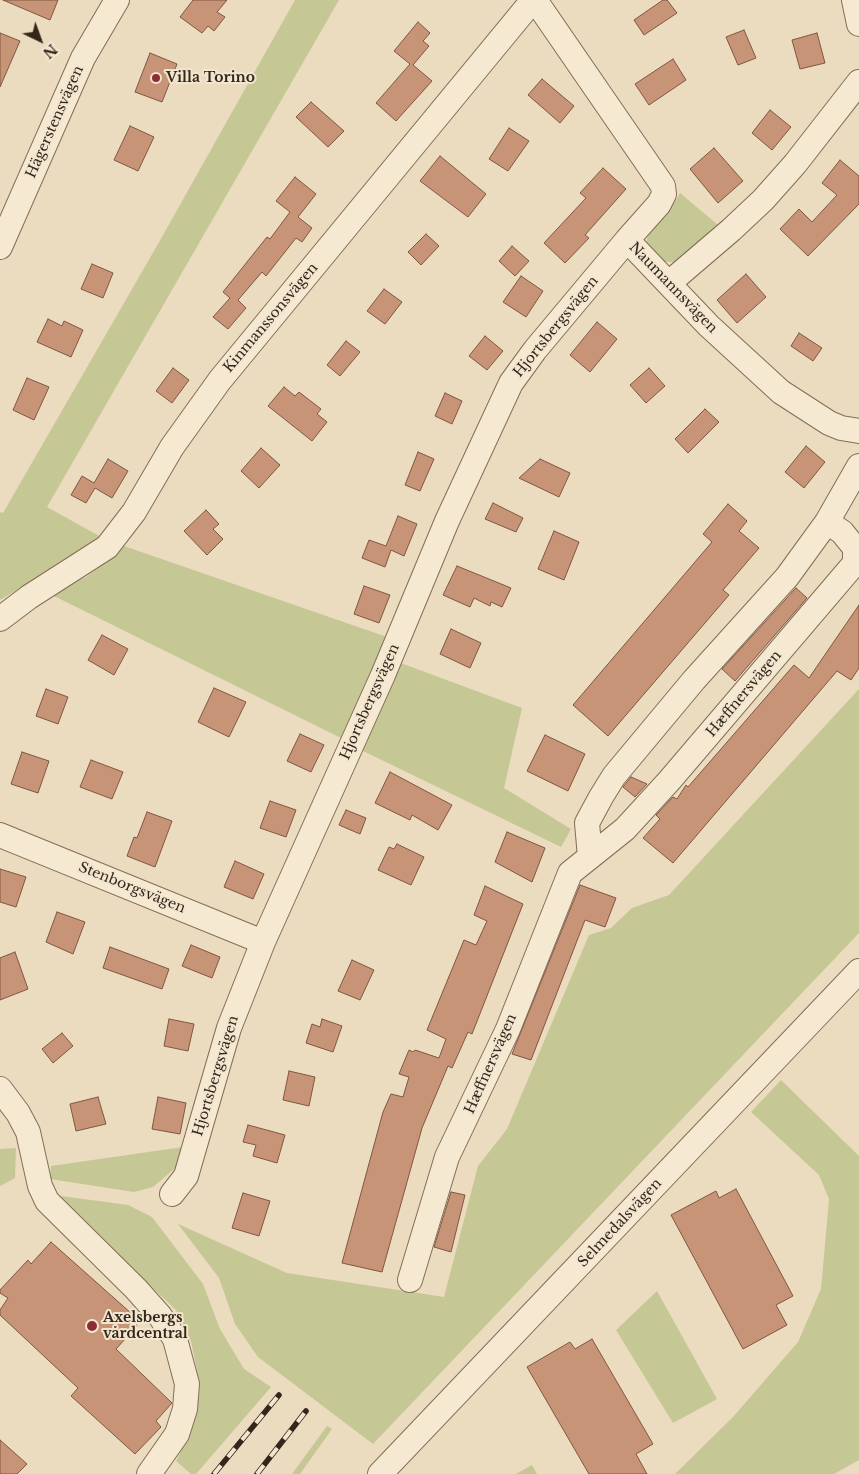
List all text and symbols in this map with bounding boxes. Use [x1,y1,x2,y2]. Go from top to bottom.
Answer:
north arrow [15,15,65,65]
text: N [39,40,61,62]
street label: Hägerstensvägen [23,63,87,181]
place label: Villa Torino [166,70,255,86]
marker: Villa Torino [150,72,162,84]
street label: Naumannsvägen [625,239,721,337]
street label: Kinmanssonsvägen [220,260,322,376]
street label: Hjortsbergsvägen [510,273,602,381]
street label: Hjortsbergsvägen [337,641,403,763]
street label: Hæffnersvägen [703,647,785,741]
street label: Stenborgsvägen [76,859,188,917]
street label: Hæffnersvägen [461,1011,521,1117]
street label: Hjortsbergsvägen [190,1014,242,1138]
street label: Selmedalsvägen [575,1175,665,1271]
place label: Axelsbergs vårdcentral [103,1310,188,1342]
marker: Axelsbergs vårdcentral [85,1319,99,1333]

